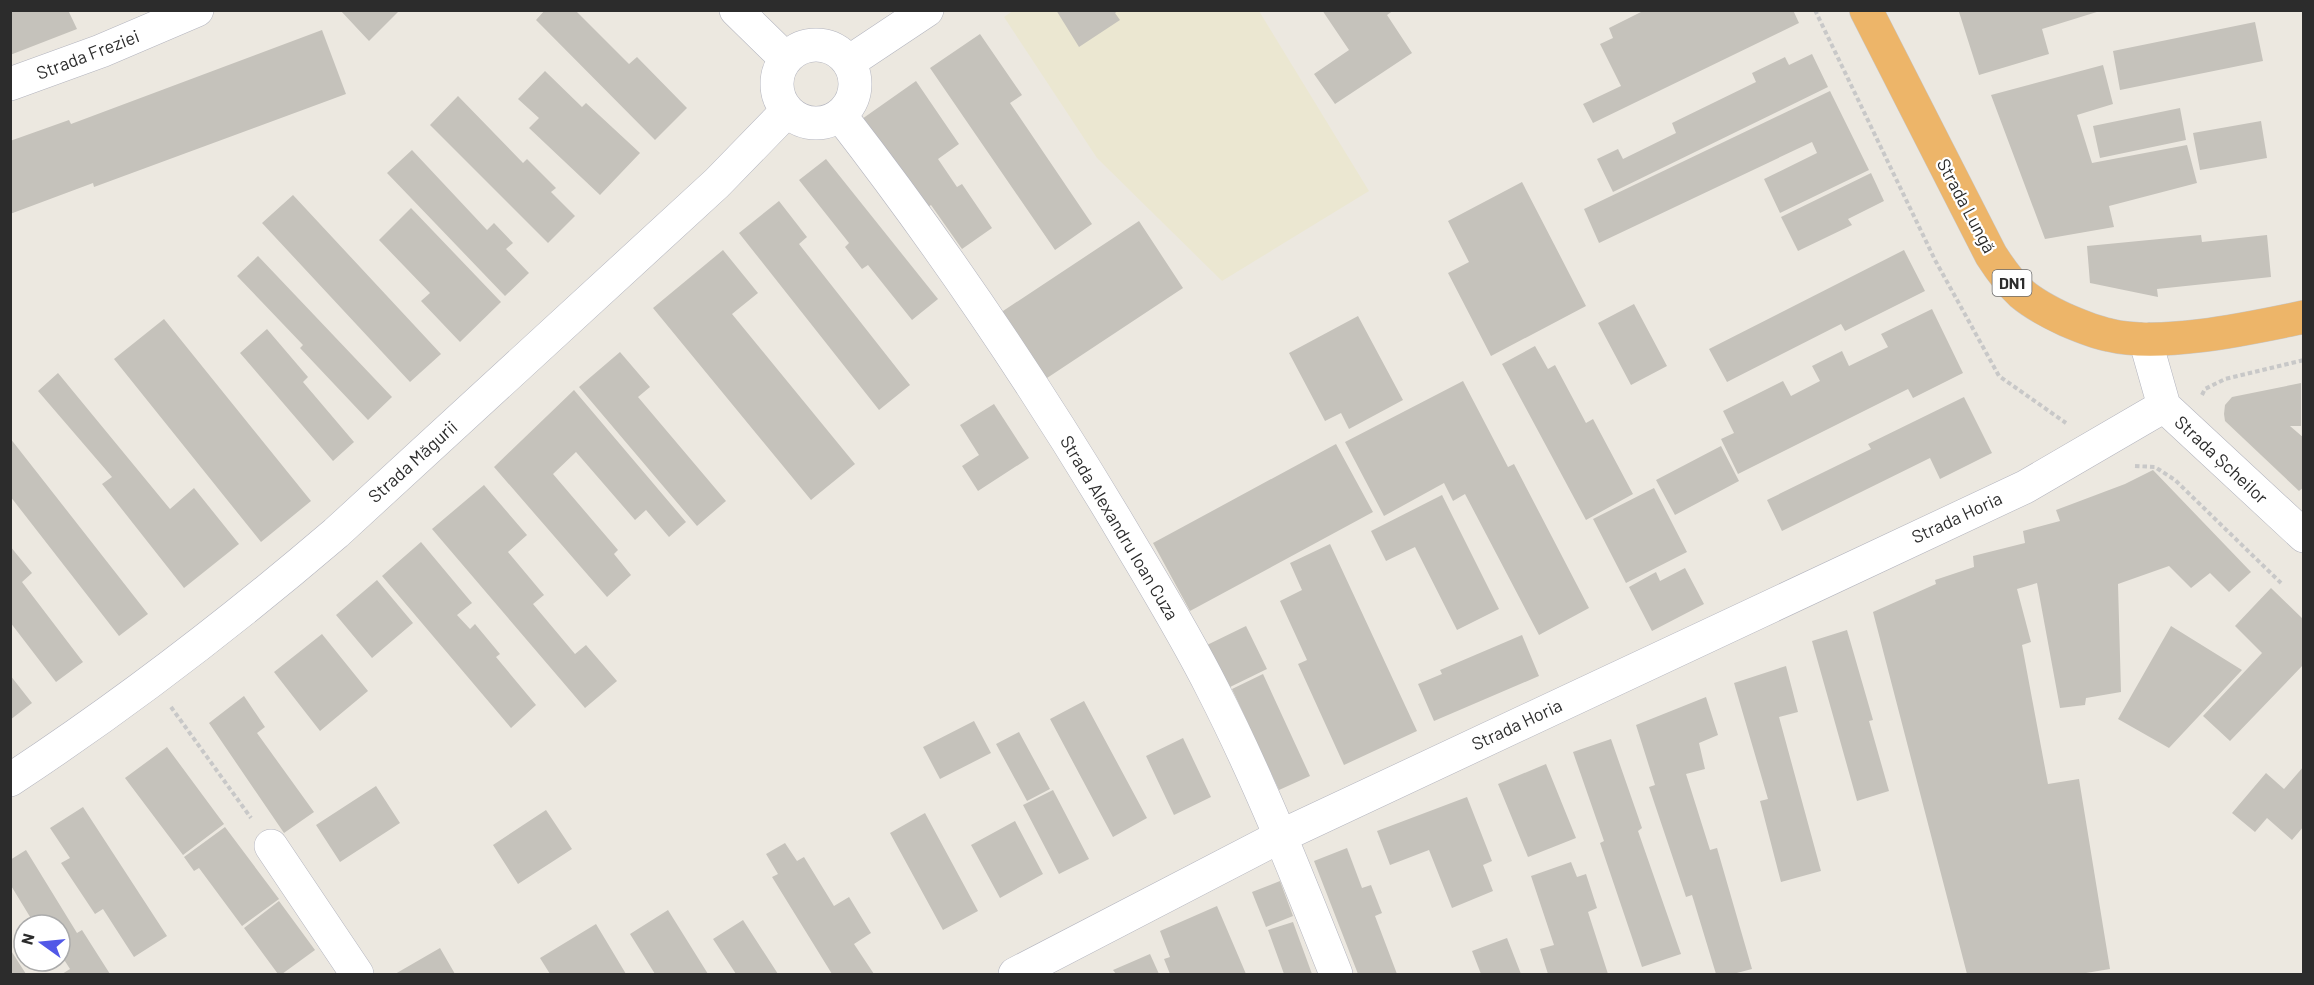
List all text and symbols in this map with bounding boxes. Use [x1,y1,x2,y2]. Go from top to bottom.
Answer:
street label: Strada Freziei [33,24,142,84]
street label: Strada Lungă [1933,155,2001,257]
road number: DN1 [1992,270,2032,296]
street label: Strada Șcheilor [2170,410,2273,508]
street label: Strada Măgurii [363,415,461,507]
street label: Strada Alexandru Ioan Cuza [1056,431,1184,624]
street label: Strada Horia [1908,487,2005,548]
street label: Strada Horia [1468,694,1565,755]
north arrow [12,913,72,973]
text: N [16,931,38,947]

